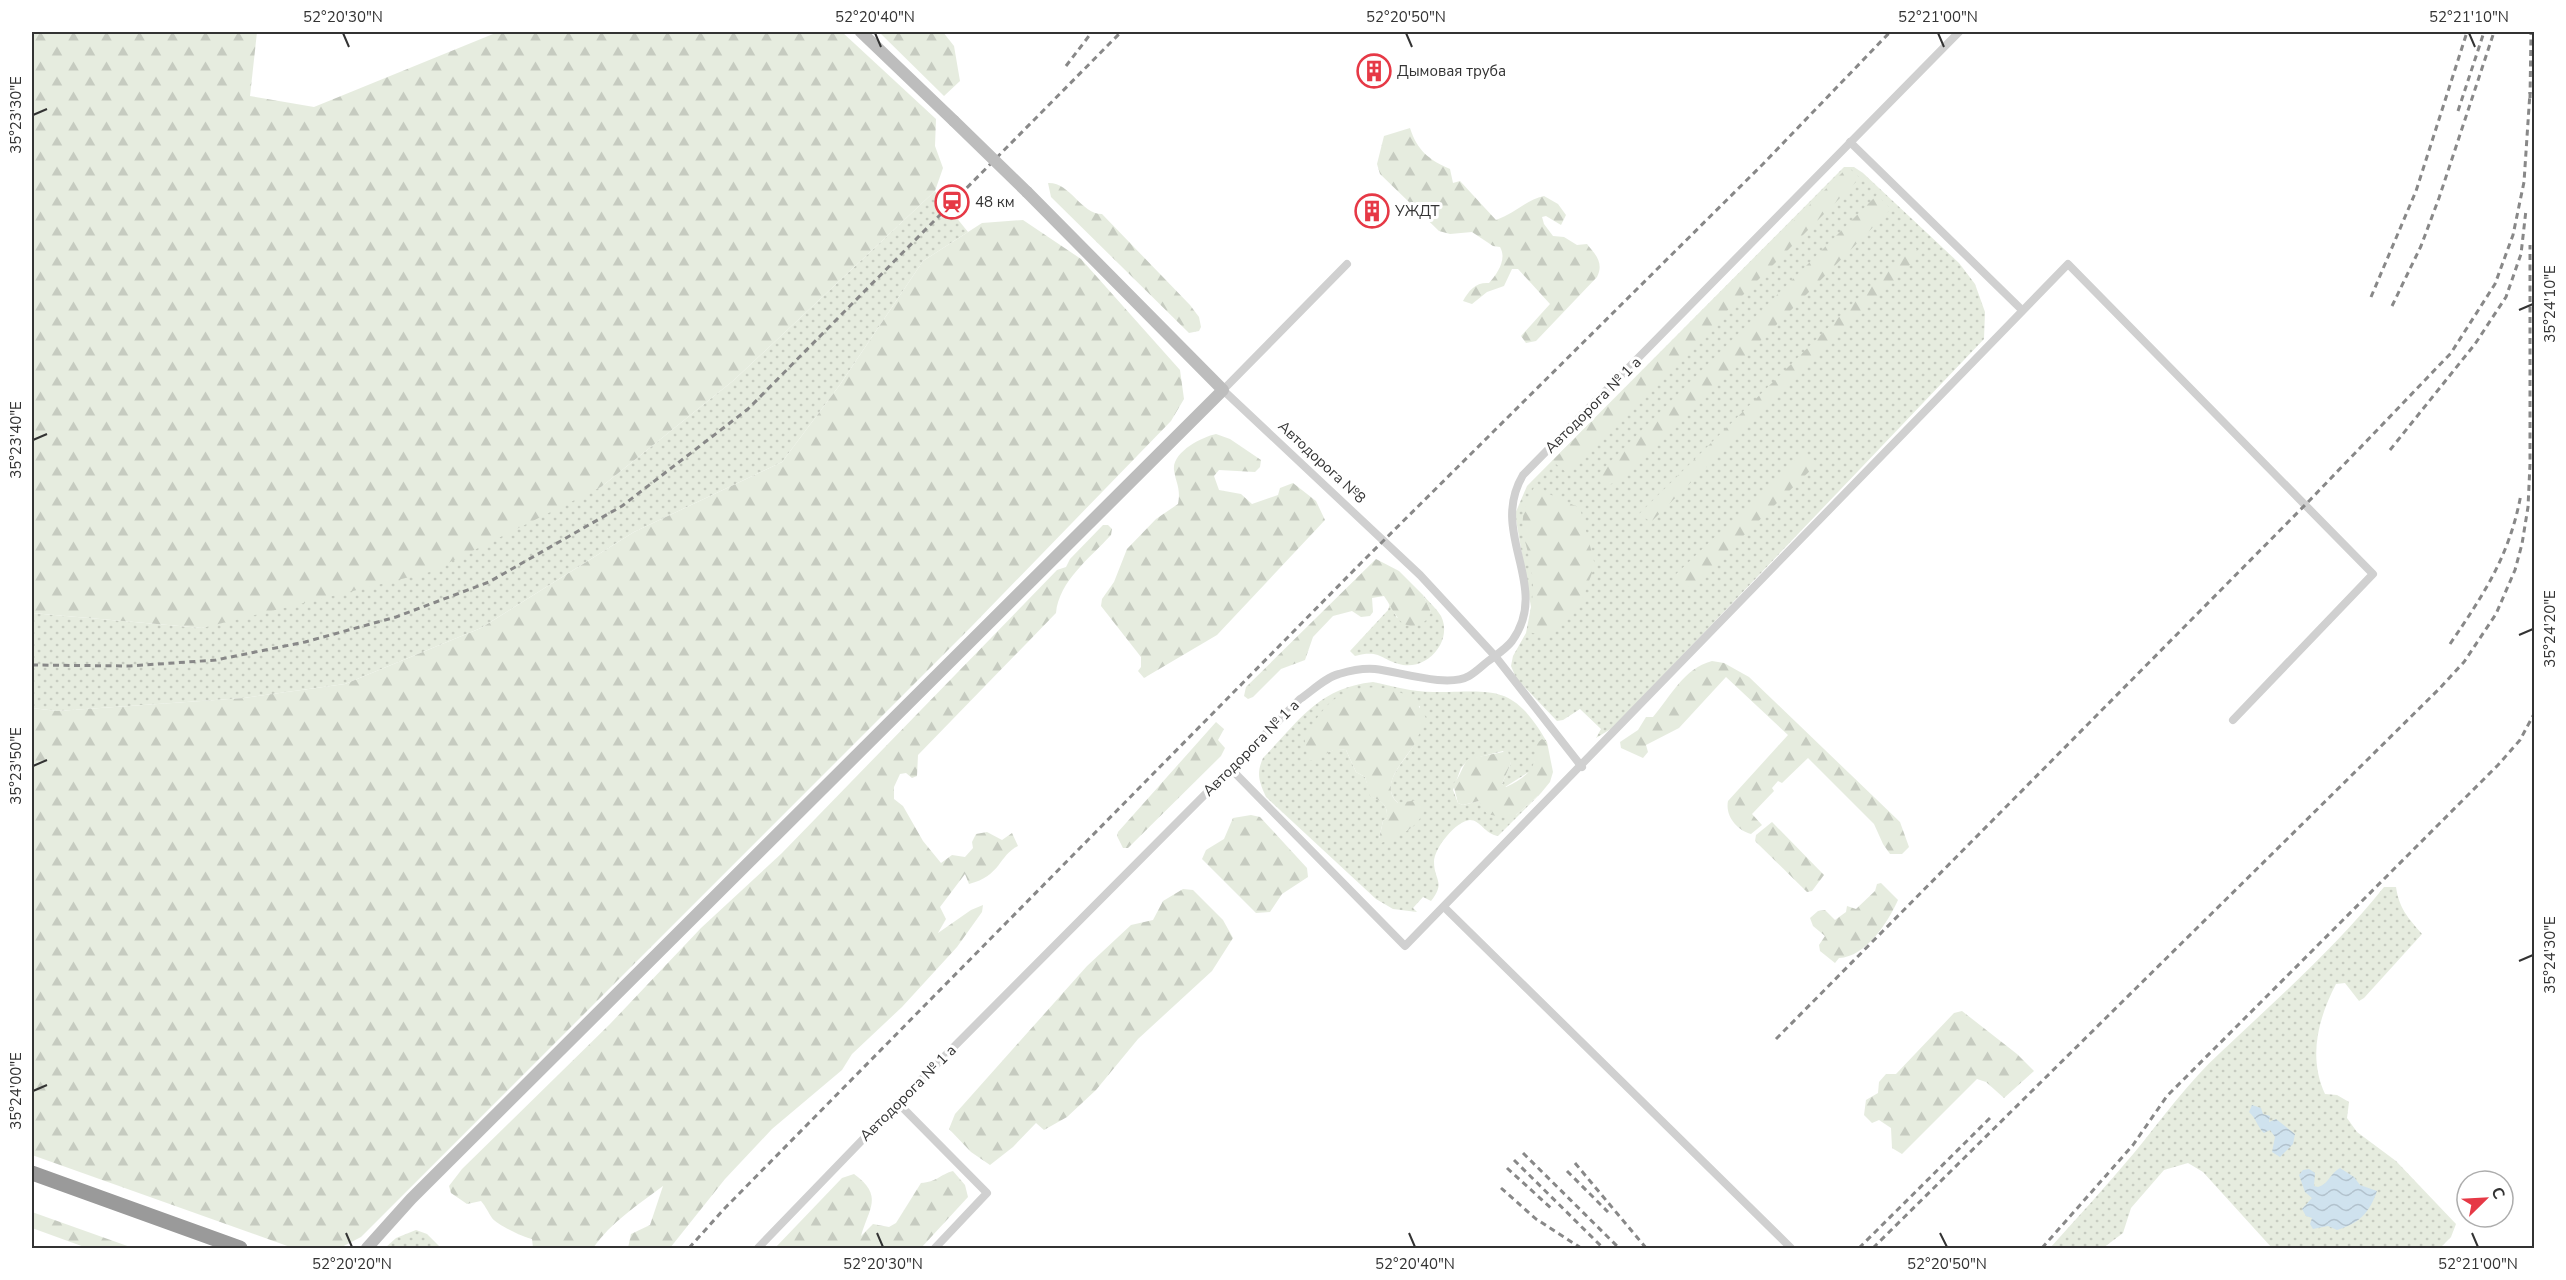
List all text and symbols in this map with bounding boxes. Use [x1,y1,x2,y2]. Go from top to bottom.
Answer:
text: 52°20'30"N [303,7,383,27]
text: 52°20'40"N [835,7,915,27]
text: 52°20'50"N [1366,7,1446,27]
text: 52°21'00"N [1898,7,1978,27]
text: 52°21'10"N [2429,7,2509,27]
building icon: Дымовая труба [1356,53,1392,89]
place label: Дымовая труба [1397,61,1506,81]
text: 35°23'30"E [6,76,26,154]
station icon: 48 км [934,184,970,220]
place label: 48 км [975,192,1015,212]
building icon: УЖДТ [1354,193,1390,229]
place label: УЖДТ [1394,201,1439,221]
text: 35°24'10"E [2540,265,2560,343]
street label: Автодорога № 1 а [1540,352,1646,458]
text: 35°23'40"E [6,401,26,479]
street label: Автодорога №8 [1274,416,1370,508]
text: 35°24'20"E [2540,590,2560,668]
street label: Автодорога № 1 а [1198,695,1304,801]
text: 35°23'50"E [6,727,26,805]
text: 35°24'30"E [2540,916,2560,994]
street label: Автодорога № 1 а [855,1040,961,1146]
text: 35°24'00"E [6,1052,26,1130]
north arrow [2455,1169,2515,1229]
text: С [2486,1184,2510,1203]
text: 52°20'20"N [312,1254,392,1274]
text: 52°20'30"N [843,1254,923,1274]
text: 52°20'40"N [1375,1254,1455,1274]
text: 52°20'50"N [1907,1254,1987,1274]
text: 52°21'00"N [2438,1254,2518,1274]

